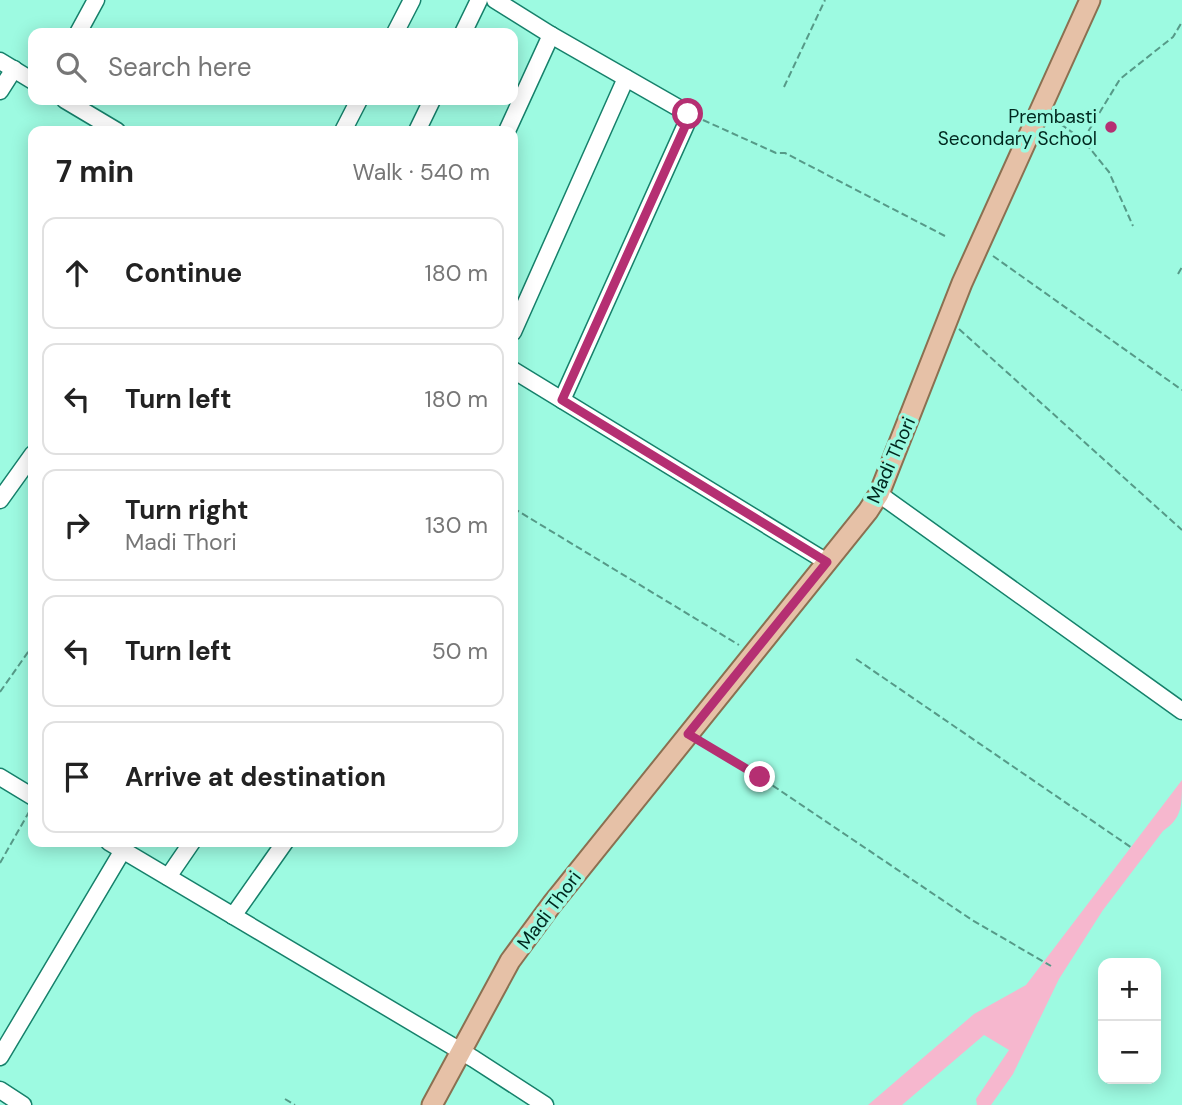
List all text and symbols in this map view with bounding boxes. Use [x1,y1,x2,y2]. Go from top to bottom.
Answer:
search box [28,28,518,105]
icon: search [52,48,90,86]
text: Search here [108,50,251,84]
route start [672,98,703,129]
place label: Prembasti Secondary School [938,104,1097,151]
marker: Prembasti Secondary School [1103,119,1119,135]
text: 7 min [56,152,134,191]
text: Walk · 540 m [353,157,490,187]
icon: ahead [58,254,96,292]
text: Continue [125,256,242,290]
text: 180 m [424,258,488,288]
icon: left [58,380,96,418]
text: Turn left [125,382,232,416]
text: 180 m [424,384,488,414]
street label: Madi Thori [861,413,921,507]
text: Turn right [125,493,249,527]
icon: right [58,506,96,544]
text: 130 m [425,510,488,540]
text: Madi Thori [125,527,237,557]
icon: left [58,632,96,670]
text: Turn left [125,634,232,668]
text: 50 m [432,636,488,666]
icon: arrive [58,758,96,796]
text: Arrive at destination [125,760,386,794]
route end [744,761,775,792]
street label: Madi Thori [511,866,587,954]
map controls [1098,958,1161,1084]
button: + [1098,958,1161,1021]
button: − [1098,1021,1161,1084]

